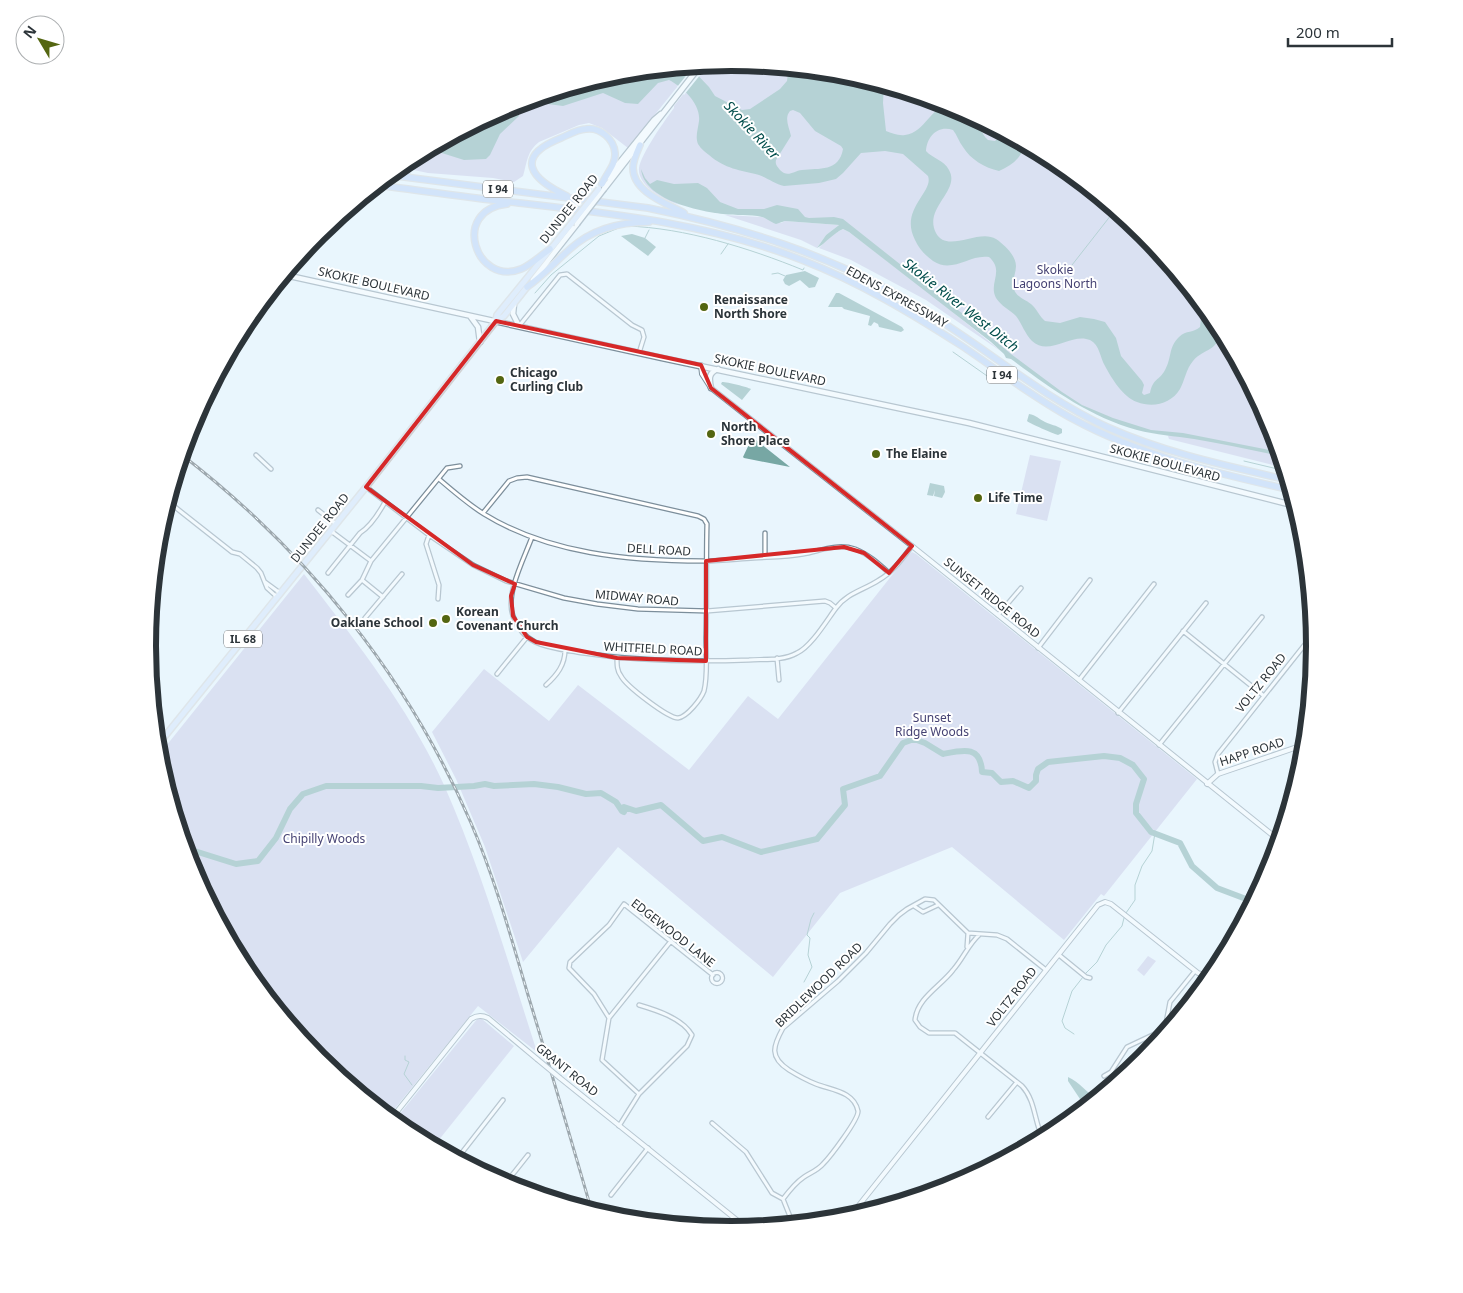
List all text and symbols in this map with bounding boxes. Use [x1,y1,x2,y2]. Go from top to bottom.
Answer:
north arrow [15,15,65,65]
scale bar [1288,15,1392,47]
text: N [18,21,40,42]
text: 200 m [1296,22,1340,42]
water label: Skokie River [720,96,785,163]
street label: DUNDEE ROAD [535,170,602,247]
road number: I 94 [483,180,513,198]
water label: Skokie River West Ditch [899,253,1023,356]
park label: Skokie Lagoons North [1013,261,1097,292]
street label: SKOKIE BOULEVARD [317,262,432,305]
street label: EDENS EXPRESSWAY [843,262,951,332]
place label: Renaissance North Shore [714,291,788,322]
marker: Renaissance North Shore [698,301,710,313]
street label: SKOKIE BOULEVARD [713,349,828,390]
place label: Chicago Curling Club [510,364,584,395]
road number: I 94 [987,366,1017,384]
marker: Chicago Curling Club [494,374,506,386]
place label: North Shore Place [721,418,790,449]
marker: North Shore Place [705,428,717,440]
street label: SKOKIE BOULEVARD [1108,440,1223,486]
place label: The Elaine [886,445,947,462]
marker: The Elaine [870,448,882,460]
street label: DUNDEE ROAD [286,489,353,566]
place label: Life Time [988,489,1043,506]
marker: Life Time [972,492,984,504]
street label: DELL ROAD [627,539,692,560]
street label: SUNSET RIDGE ROAD [941,553,1044,642]
street label: MIDWAY ROAD [594,585,680,610]
place label: Korean Covenant Church [456,603,559,634]
marker: Korean Covenant Church [440,613,452,625]
place label: Oaklane School [331,614,423,631]
marker: Oaklane School [427,617,439,629]
road number: IL 68 [224,630,262,648]
street label: WHITFIELD ROAD [603,637,703,660]
street label: VOLTZ ROAD [1231,649,1290,716]
park label: Sunset Ridge Woods [895,709,969,740]
street label: HAPP ROAD [1217,733,1287,770]
park label: Chipilly Woods [283,830,366,847]
street label: EDGEWOOD LANE [628,894,719,971]
street label: BRIDLEWOOD ROAD [771,938,866,1031]
street label: VOLTZ ROAD [983,963,1041,1030]
street label: GRANT ROAD [533,1039,602,1100]

